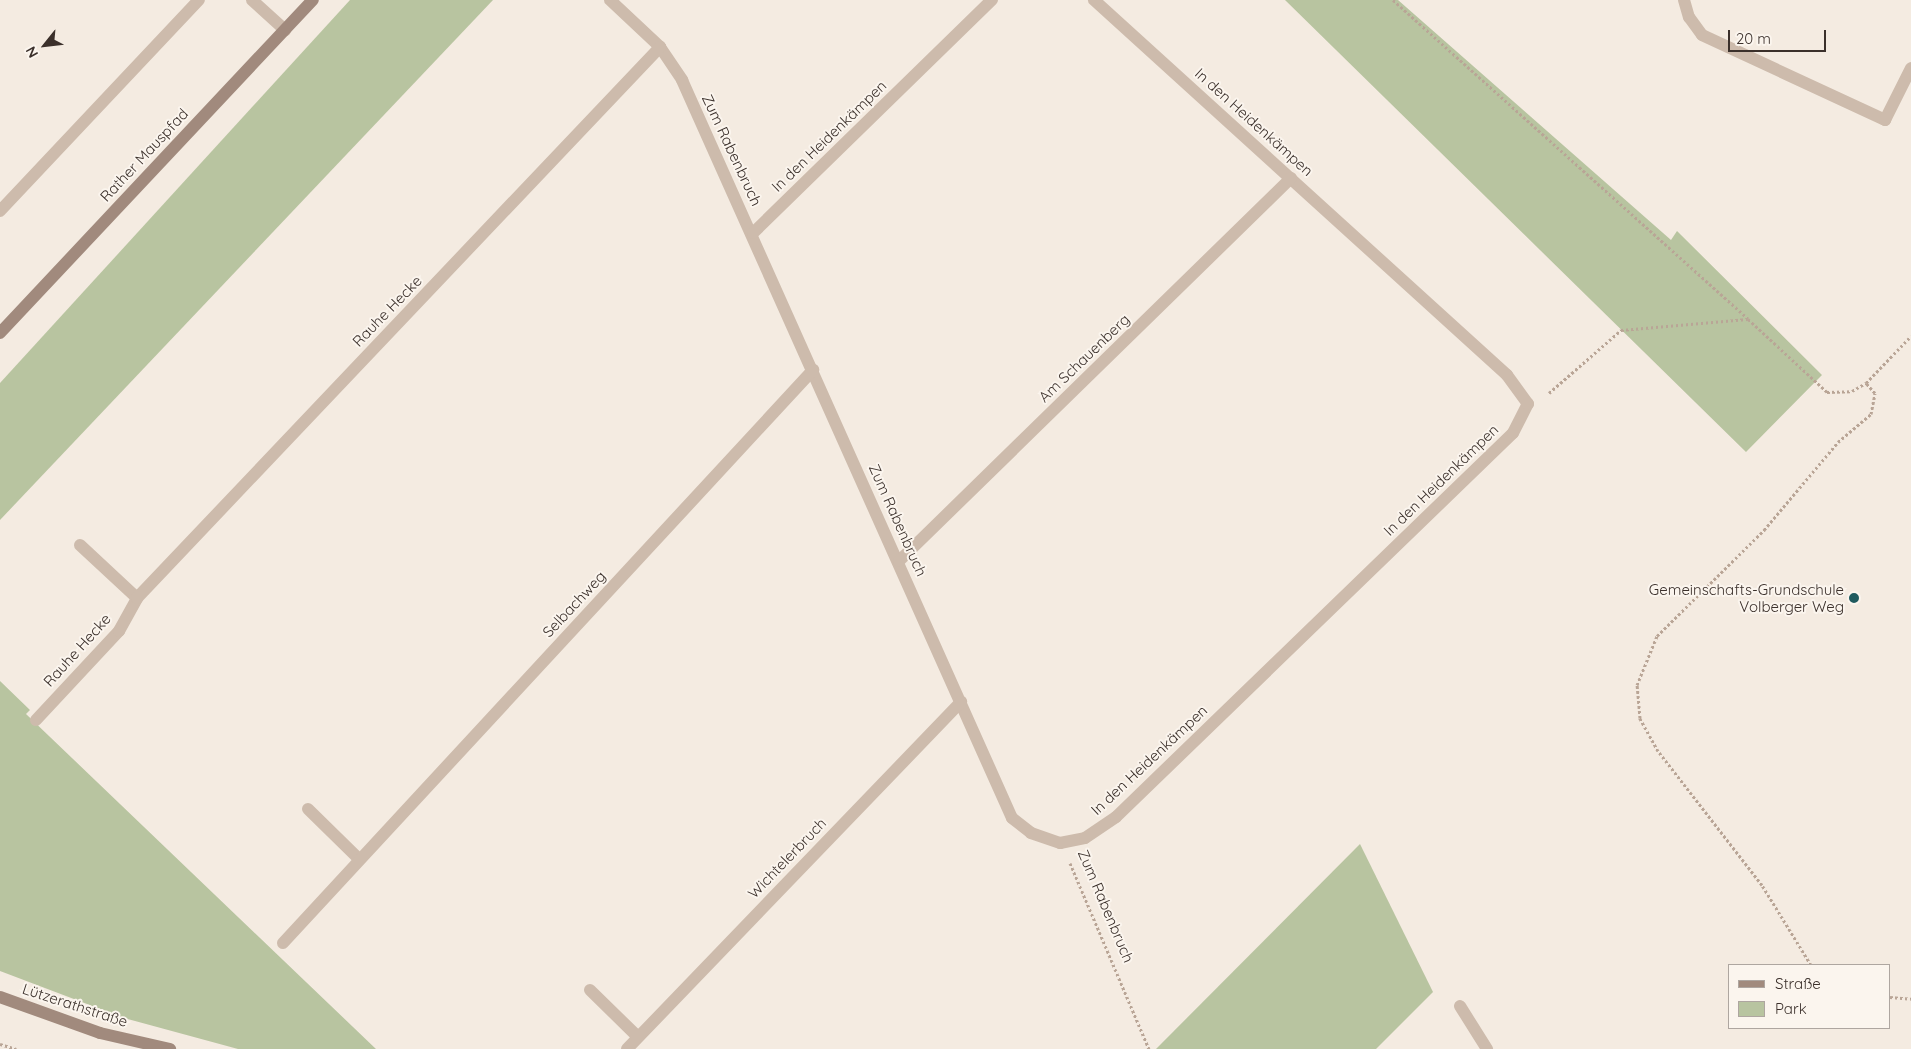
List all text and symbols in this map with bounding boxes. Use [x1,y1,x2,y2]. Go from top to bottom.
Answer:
north arrow [20,20,70,70]
scale bar [1731,20,1828,52]
text: 20 m [1736,29,1771,48]
text: N [22,43,42,61]
street label: In den Heidenkämpen [1191,64,1317,180]
street label: In den Heidenkämpen [768,77,890,195]
street label: Zum Rabenbruch [698,91,766,209]
street label: Rather Mauspfad [96,105,192,205]
street label: Rauhe Hecke [349,272,425,350]
street label: Am Schauenberg [1035,310,1133,406]
street label: In den Heidenkämpen [1380,421,1502,539]
street label: Zum Rabenbruch [865,461,931,579]
street label: Selbachweg [539,567,609,641]
place label: Gemeinschafts-Grundschule Volberger Weg [1649,580,1844,615]
marker: Gemeinschafts-Grundschule Volberger Weg [1848,592,1860,604]
street label: Rauhe Hecke [40,610,114,690]
street label: In den Heidenkämpen [1087,701,1211,819]
street label: Wichtelerbruch [744,814,830,902]
street label: Zum Rabenbruch [1074,847,1138,965]
legend [1728,964,1891,1029]
text: Straße [1775,974,1821,993]
street label: Lützerathstraße [20,979,130,1031]
text: Park [1775,999,1807,1018]

